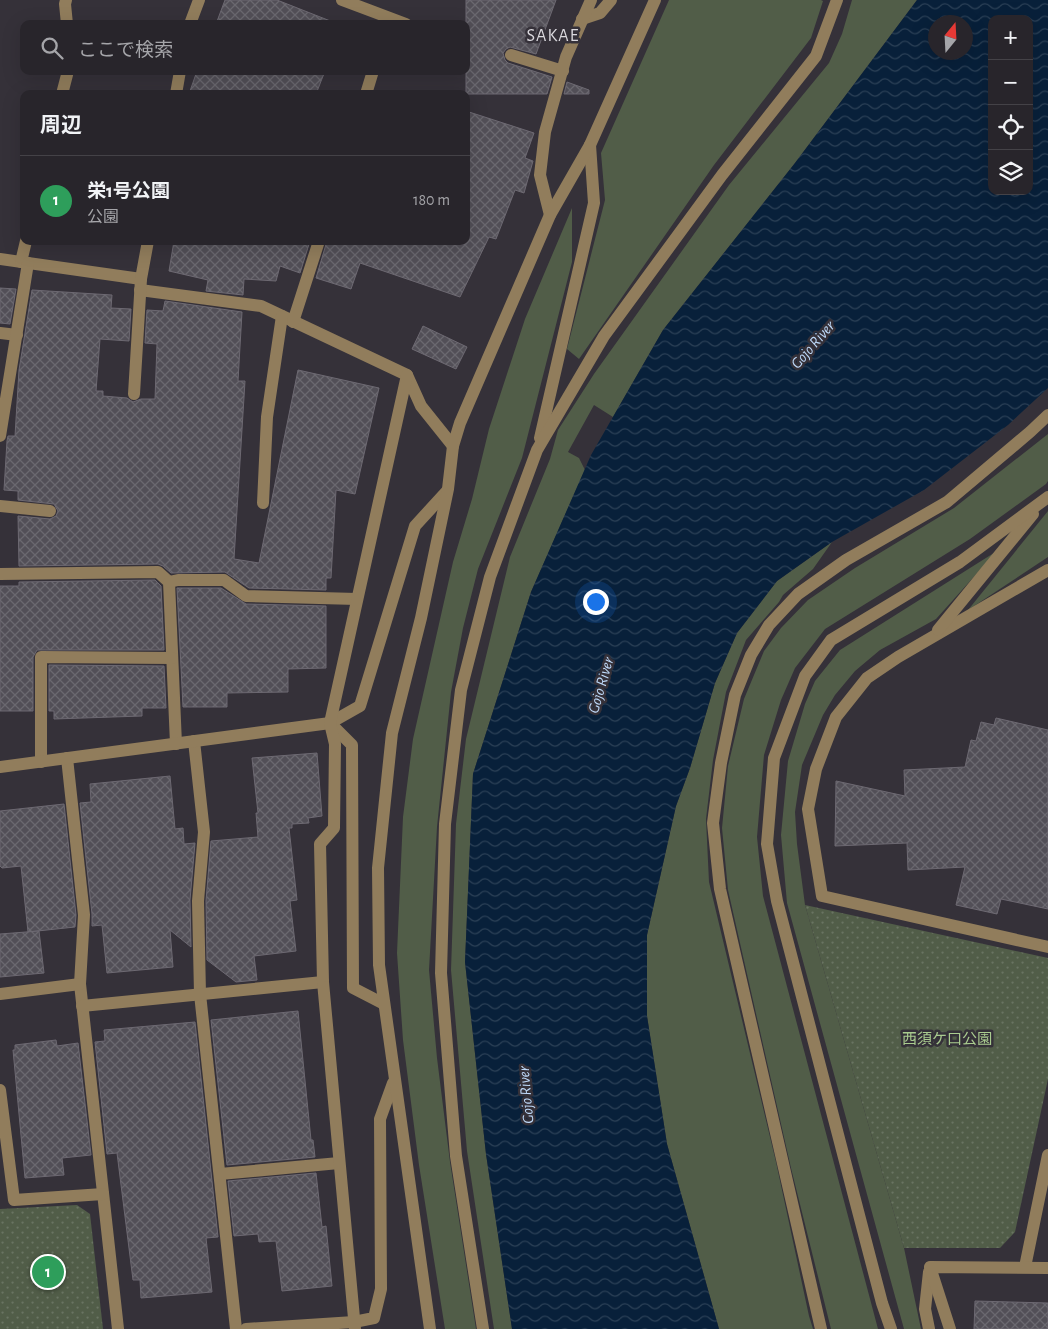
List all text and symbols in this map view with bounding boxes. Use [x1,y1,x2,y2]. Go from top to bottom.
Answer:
north arrow [928,15,973,60]
map controls [988,15,1033,195]
button: + [988,15,1033,60]
search box [20,20,470,75]
district label: SAKAE [527,27,579,45]
icon: search [38,34,66,62]
text: ここで検索 [78,41,173,60]
button: − [988,60,1033,105]
button: locate [988,105,1033,150]
text: 周辺 [40,115,82,136]
button: layers [988,150,1033,195]
text: 栄1号公園 [87,182,170,201]
text: 1 [53,192,59,208]
text: 180 m [413,192,450,208]
text: 公園 [87,209,119,225]
water label: Gojo River [788,317,839,372]
your location [583,589,609,615]
water label: Gojo River [585,655,618,715]
park label: 西須ケ口公園 [902,1031,992,1047]
water label: Gojo River [515,1065,537,1124]
pin: 1 [32,1253,64,1291]

